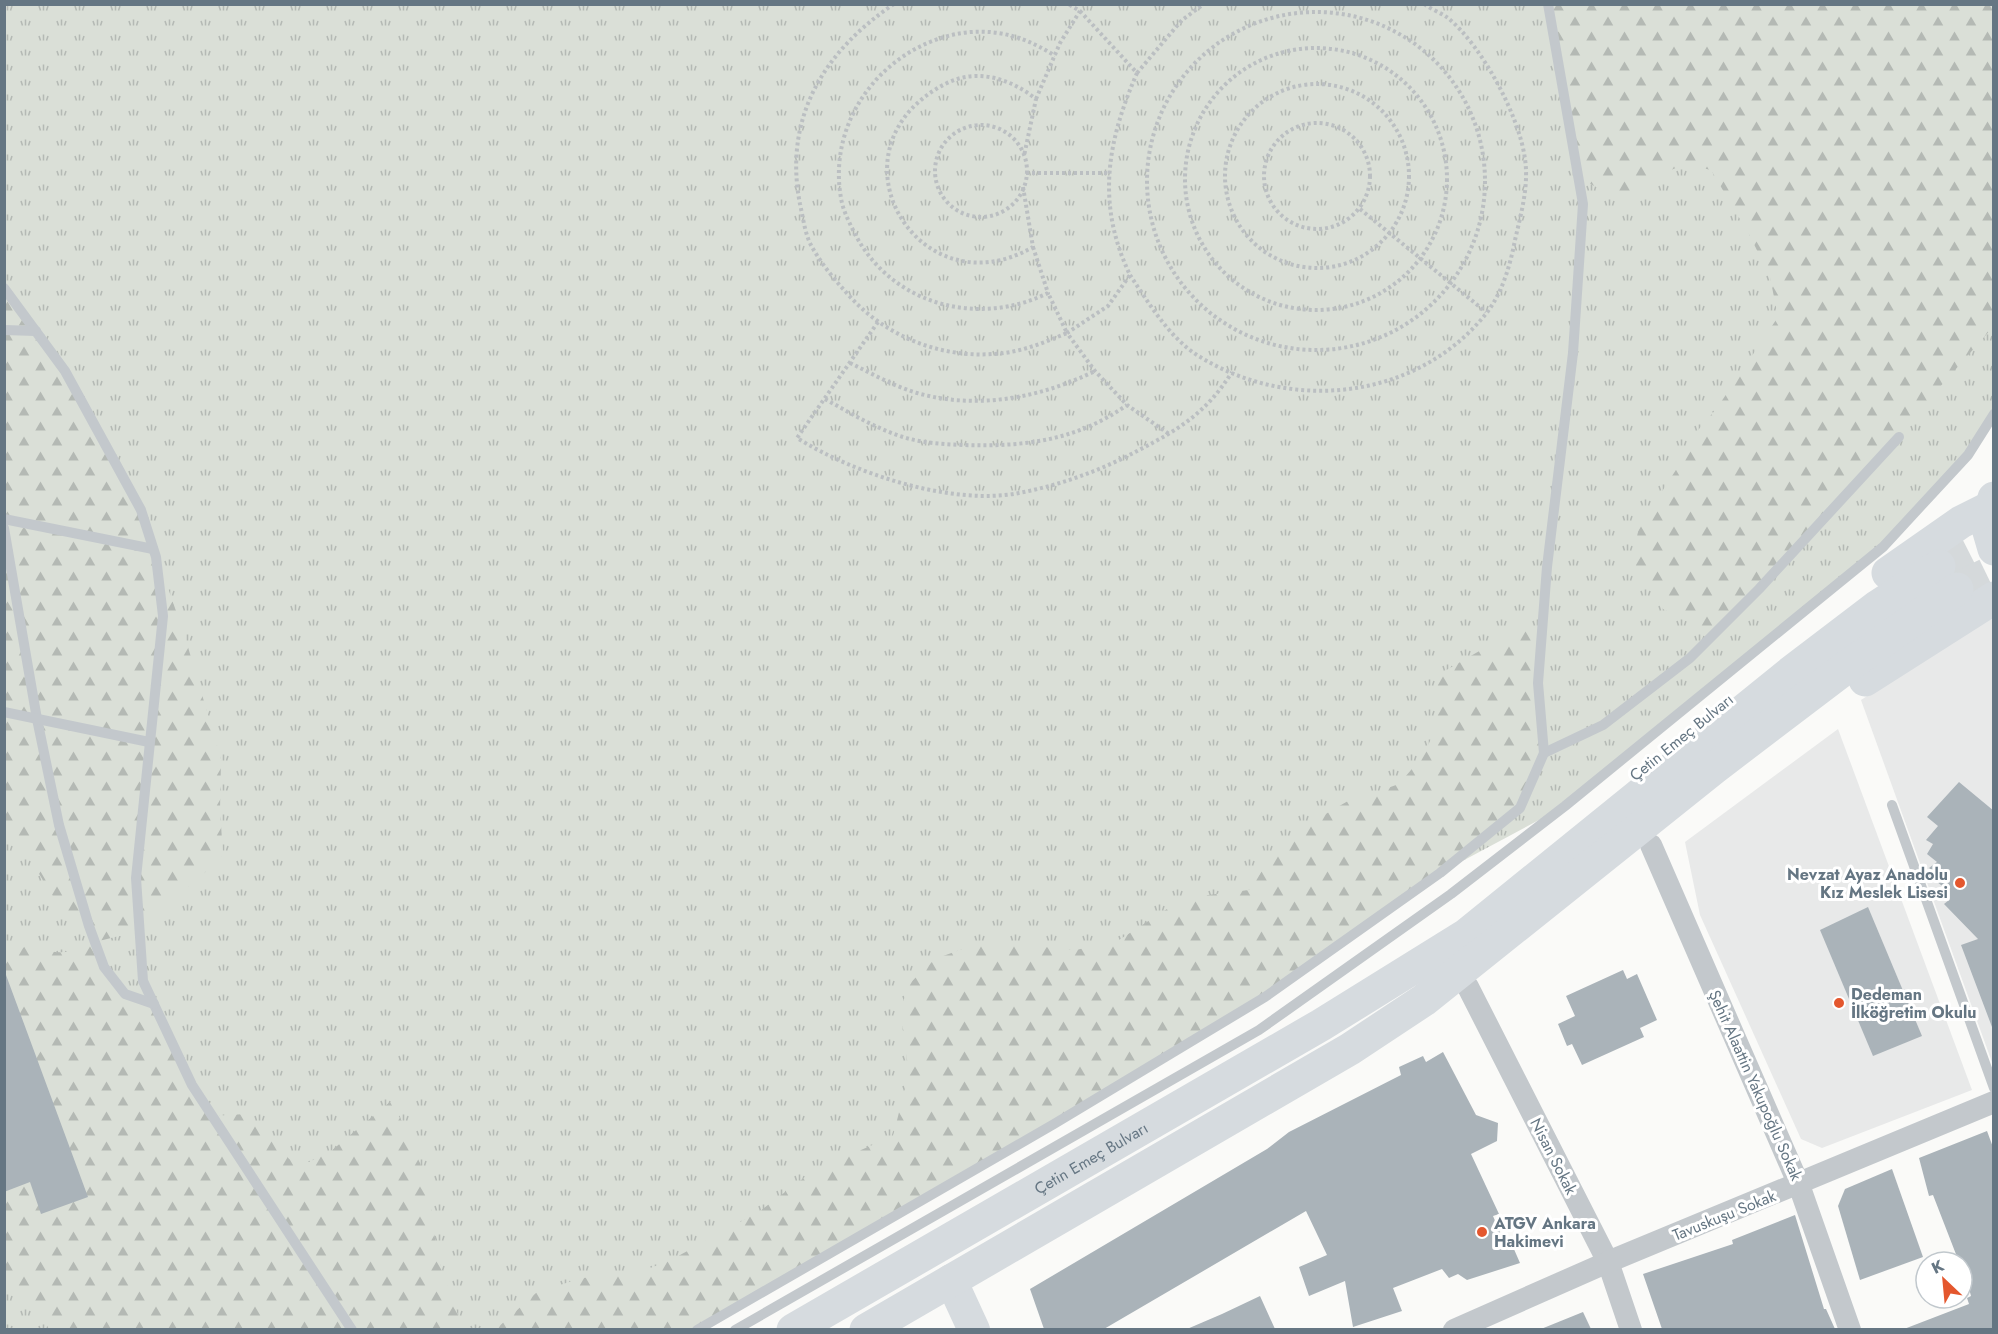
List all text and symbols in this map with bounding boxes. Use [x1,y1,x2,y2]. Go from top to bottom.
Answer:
street label: Çetin Emeç Bulvarı [1624,688,1738,787]
place label: Nevzat Ayaz Anadolu Kız Meslek Lisesi [1787,863,1948,904]
marker: Nevzat Ayaz Anadolu Kız Meslek Lisesi [1953,876,1967,890]
place label: Dedeman İlköğretim Okulu [1851,983,1977,1024]
street label: Şehit Alaattin Yakupoğlu Sokak [1703,986,1808,1185]
marker: Dedeman İlköğretim Okulu [1832,996,1846,1010]
street label: Nisan Sokak [1524,1114,1583,1199]
street label: Çetin Emeç Bulvarı [1030,1116,1152,1200]
street label: Tavuskuşu Sokak [1669,1184,1780,1247]
place label: ATGV Ankara Hakimevi [1493,1212,1596,1253]
marker: ATGV Ankara Hakimevi [1475,1225,1489,1239]
north arrow [1914,1250,1974,1310]
text: K [1928,1254,1948,1280]

